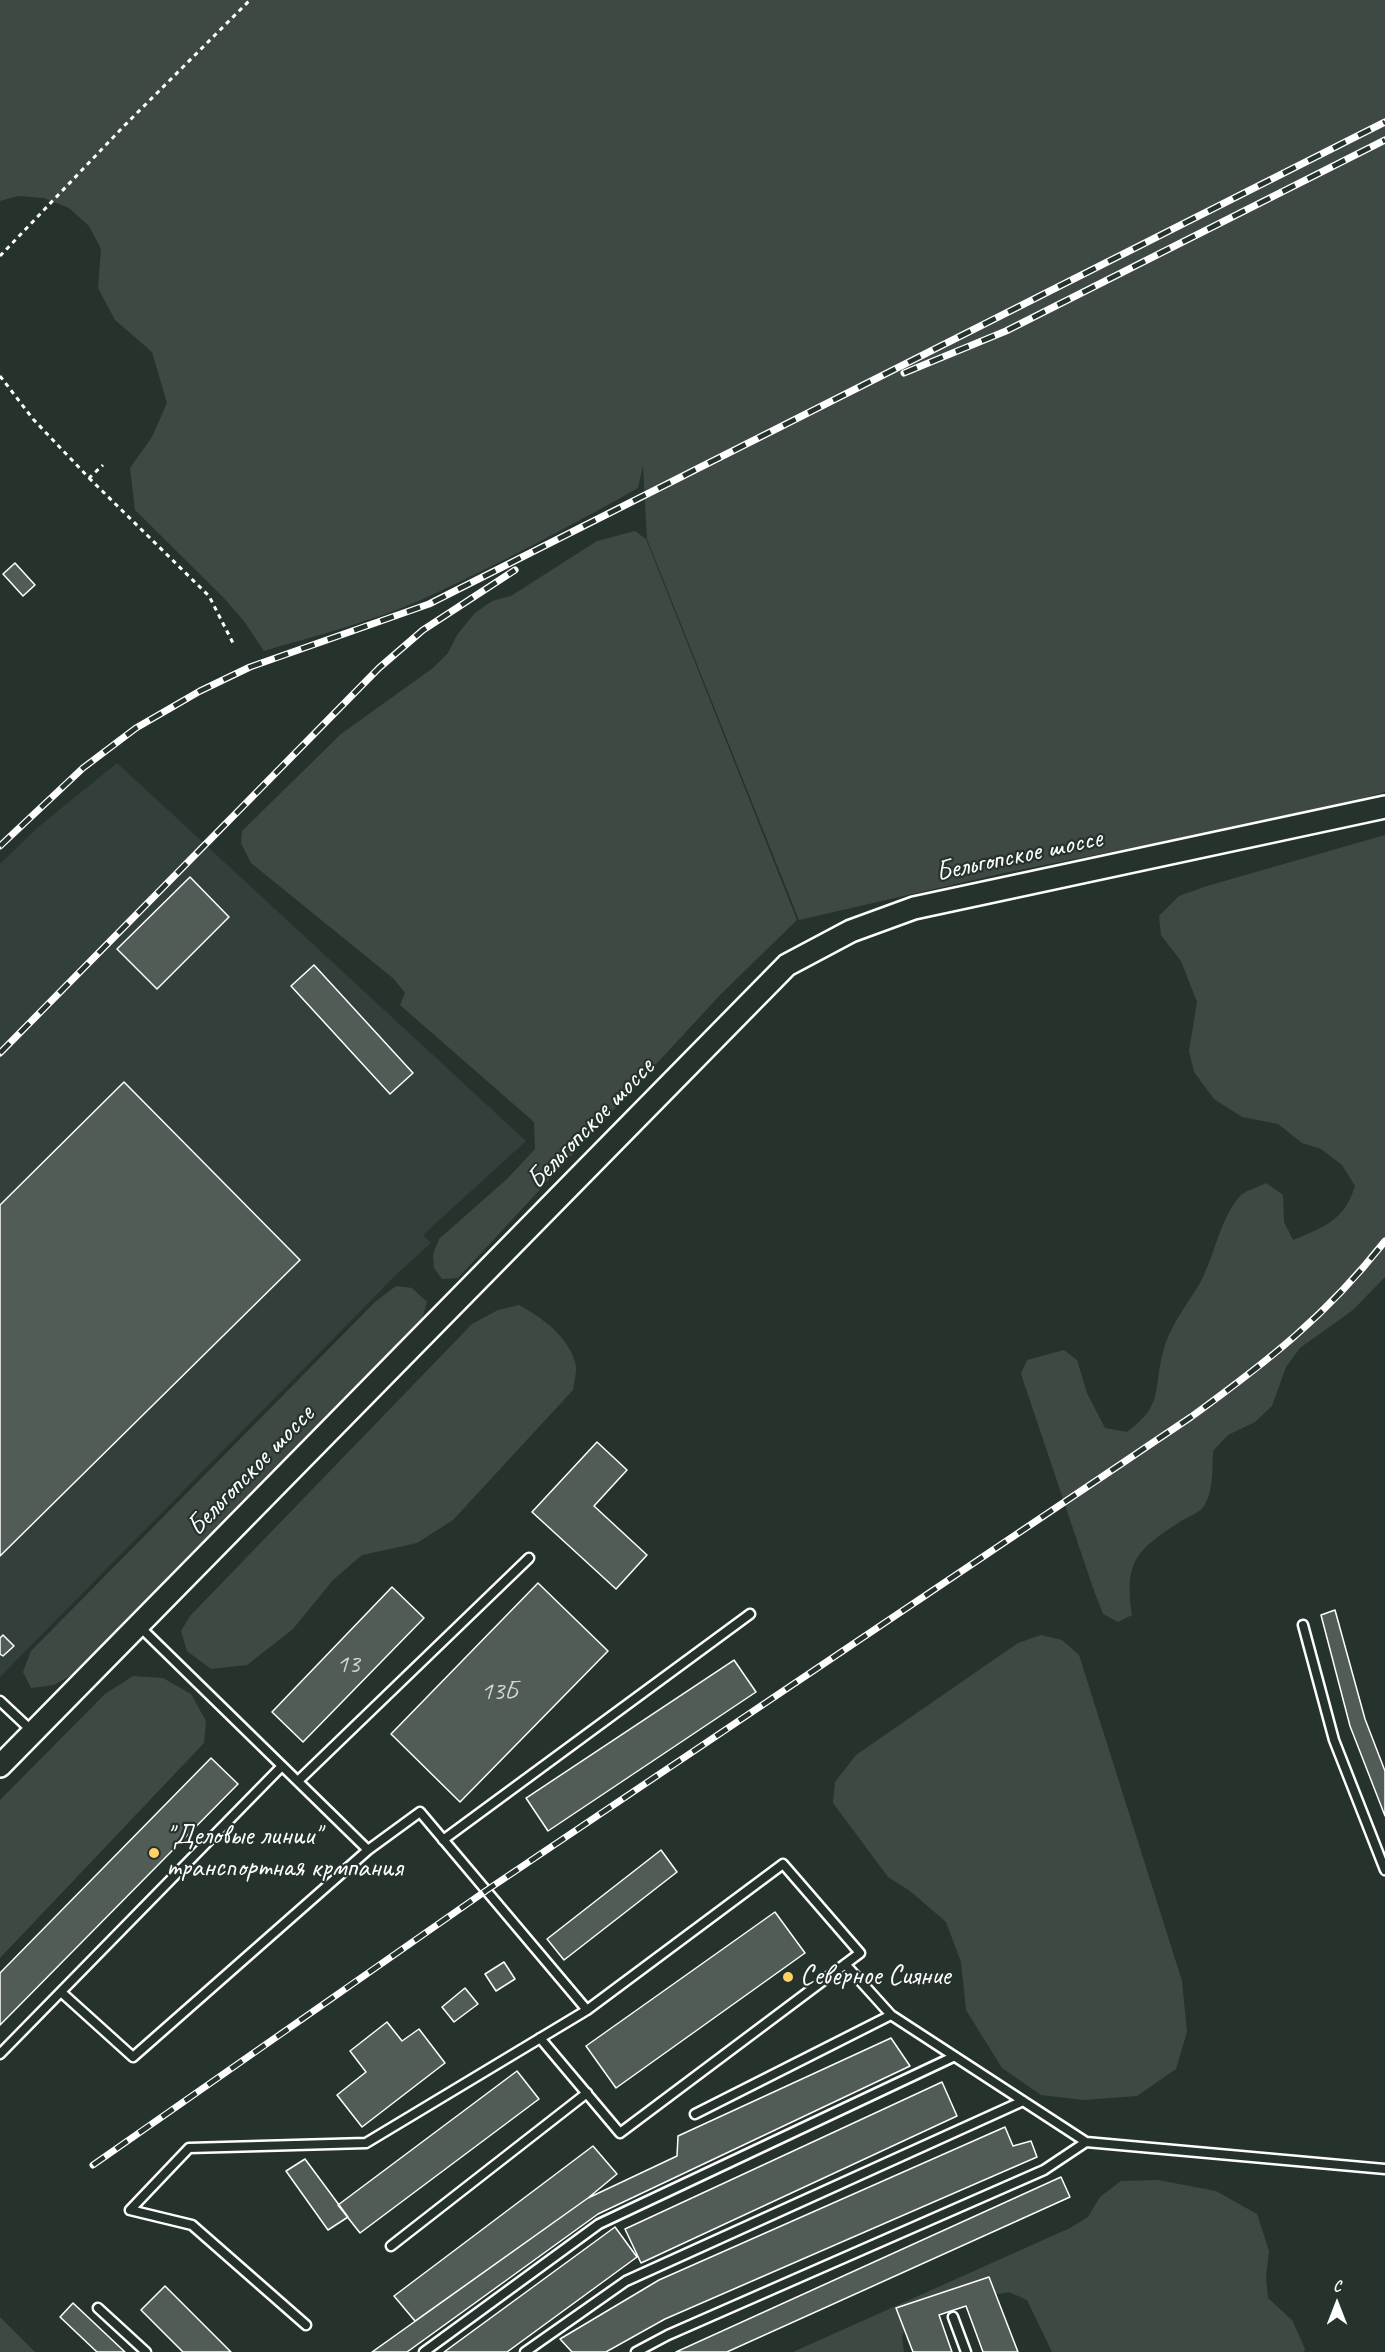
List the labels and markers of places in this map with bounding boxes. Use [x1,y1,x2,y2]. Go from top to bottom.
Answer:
place label: "Деловые линии" транспортная крмпания [166,1820,403,1886]
marker: "Деловые линии" транспортная крмпания [147,1846,161,1860]
place label: Северное Сияние [800,1960,950,1994]
marker: Северное Сияние [781,1970,795,1984]

